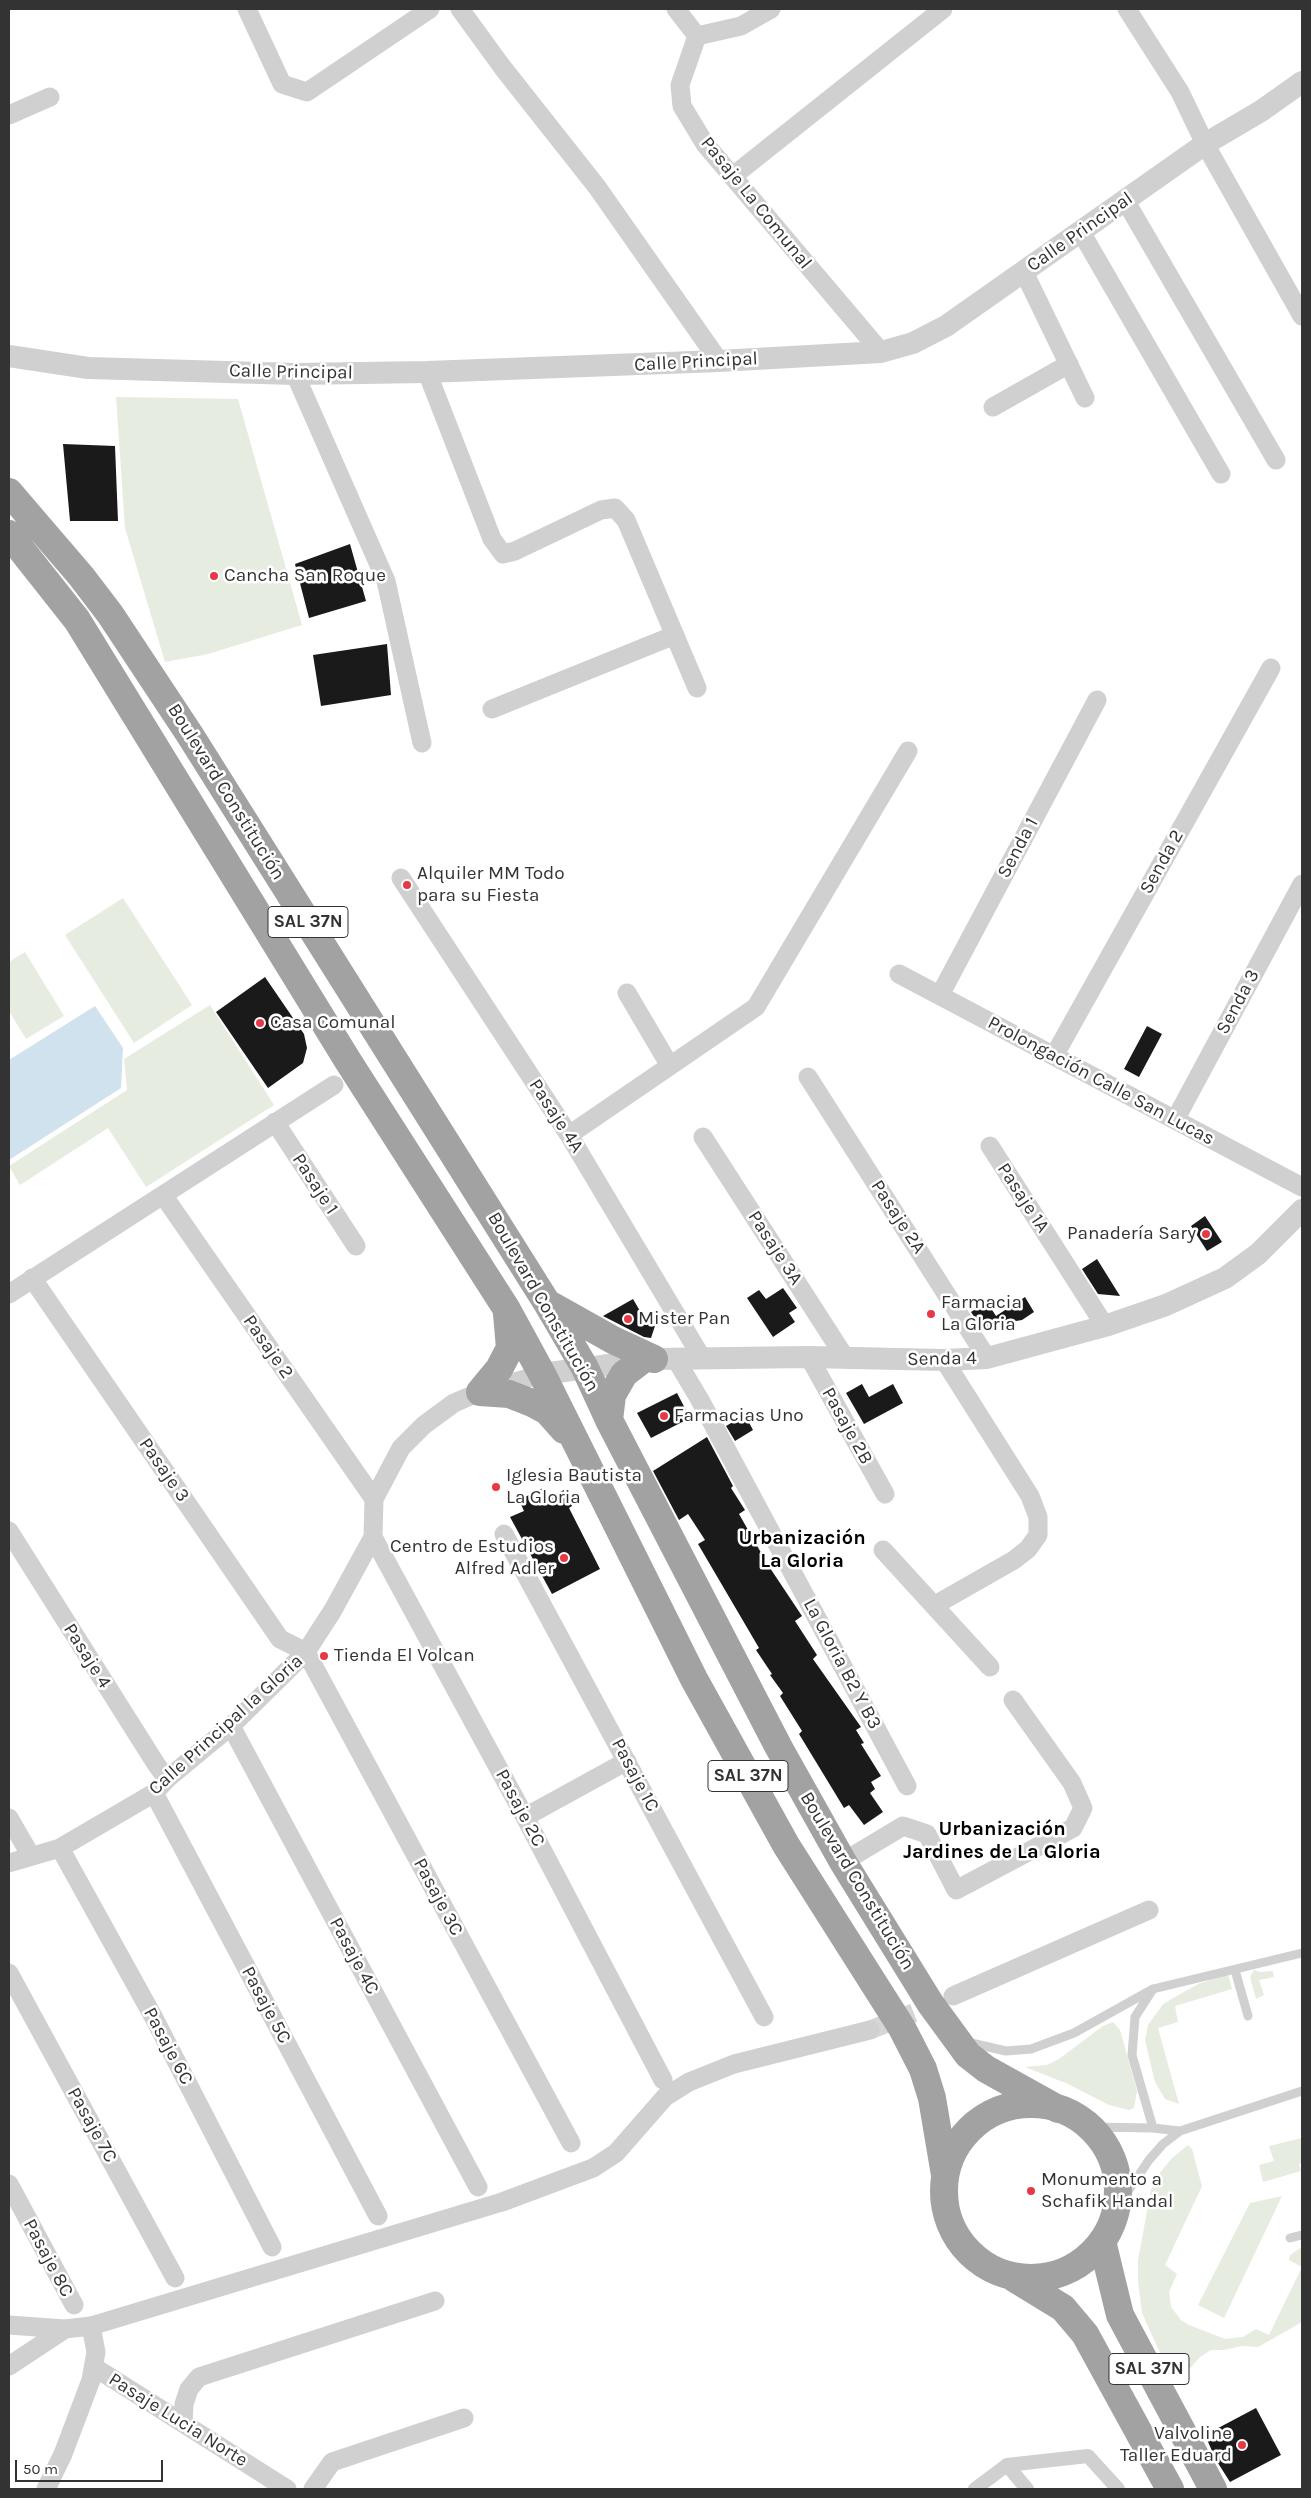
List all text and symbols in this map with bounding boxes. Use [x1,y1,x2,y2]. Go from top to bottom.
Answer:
street label: Pasaje La Comunal [696,132,816,274]
street label: Calle Principal [1023,187,1137,277]
street label: Calle Principal [634,347,758,377]
street label: Calle Principal [229,360,353,384]
place label: Cancha San Roque [224,565,386,587]
marker: Cancha San Roque [208,570,220,582]
street label: Boulevard Constitución [162,700,290,884]
street label: Senda 1 [993,814,1043,882]
street label: Senda 2 [1135,826,1189,898]
place label: Alquiler MM Todo para su Fiesta [417,863,565,907]
marker: Alquiler MM Todo para su Fiesta [401,879,413,891]
road number: SAL 37N [268,906,348,938]
street label: Senda 3 [1211,966,1265,1038]
street label: Prolongación Calle San Lucas [984,1011,1218,1151]
place label: Casa Comunal [270,1012,396,1034]
marker: Casa Comunal [254,1017,266,1029]
street label: Pasaje 4A [524,1075,588,1157]
street label: Pasaje 1 [287,1149,343,1219]
street label: Pasaje 1A [992,1159,1054,1237]
street label: Pasaje 2A [866,1176,930,1258]
street label: Pasaje 3A [743,1207,807,1289]
street label: Boulevard Constitución [482,1208,604,1396]
place label: Panadería Sary [1067,1223,1196,1245]
marker: Panadería Sary [1200,1228,1212,1240]
place label: Farmacia La Gloria [941,1292,1022,1336]
place label: Mister Pan [638,1308,730,1330]
marker: Farmacia La Gloria [925,1308,937,1320]
street label: Pasaje 2 [238,1311,298,1383]
marker: Mister Pan [622,1313,634,1325]
street label: Senda 4 [907,1347,977,1371]
street label: Pasaje 2B [817,1384,877,1468]
place label: Farmacias Uno [674,1405,804,1427]
marker: Farmacias Uno [658,1410,670,1422]
street label: Pasaje 3 [134,1434,194,1506]
place label: Iglesia Bautista La Gloria [506,1465,642,1509]
marker: Iglesia Bautista La Gloria [490,1481,502,1493]
district label: Urbanización La Gloria [738,1526,866,1573]
place label: Centro de Estudios Alfred Adler [390,1536,554,1580]
marker: Centro de Estudios Alfred Adler [558,1552,570,1564]
street label: La Gloria B2 Y B3 [798,1595,886,1733]
street label: Pasaje 4 [58,1619,116,1693]
place label: Tienda El Volcan [334,1645,475,1667]
street label: Calle Principal la Gloria [144,1650,308,1800]
marker: Tienda El Volcan [318,1650,330,1662]
street label: Pasaje 1C [606,1735,664,1815]
road number: SAL 37N [708,1760,788,1792]
street label: Pasaje 2C [490,1765,550,1851]
street label: Boulevard Constitución [795,1788,919,1974]
district label: Urbanización Jardines de La Gloria [903,1817,1101,1864]
street label: Pasaje 3C [408,1854,468,1940]
street label: Pasaje 4C [324,1914,384,1998]
street label: Pasaje 5C [236,1963,296,2047]
street label: Pasaje 6C [138,2003,198,2089]
street label: Pasaje 7C [62,2084,122,2166]
place label: Monumento a Schafik Handal [1041,2169,1173,2213]
marker: Monumento a Schafik Handal [1025,2185,1037,2197]
street label: Pasaje 8C [18,2215,78,2301]
road number: SAL 37N [1109,2354,1189,2384]
street label: Pasaje Lucia Norte [104,2368,252,2472]
place label: Valvoline Taller Eduard [1120,2423,1232,2467]
marker: Valvoline Taller Eduard [1236,2439,1248,2451]
scale bar [18,2450,165,2482]
text: 50 m [23,2460,58,2478]

